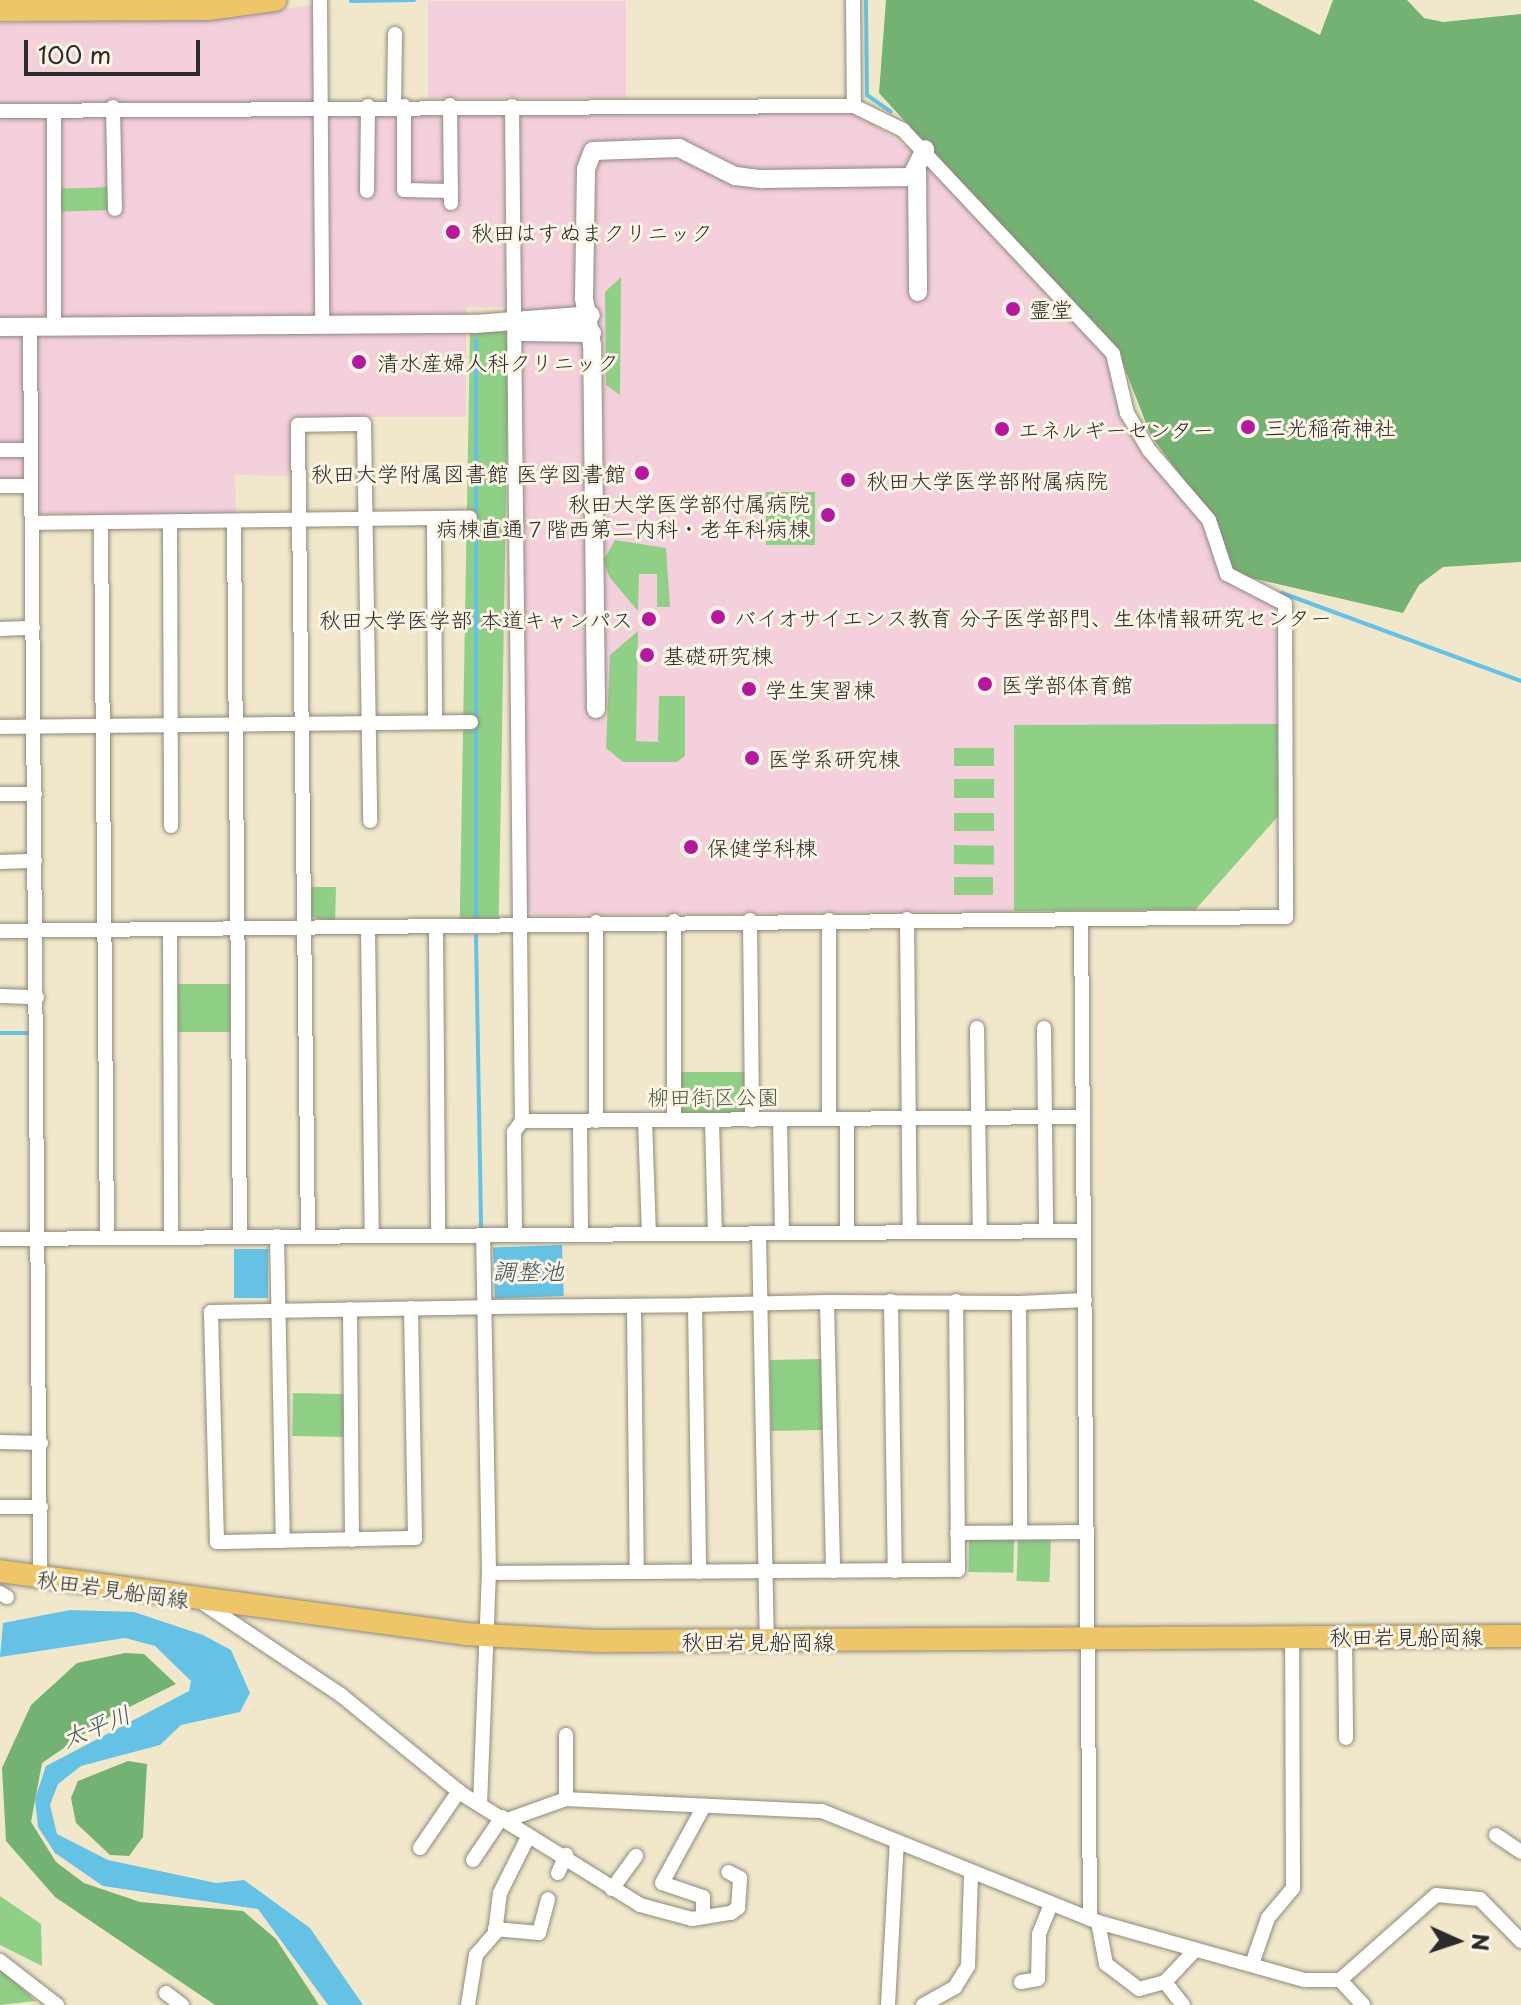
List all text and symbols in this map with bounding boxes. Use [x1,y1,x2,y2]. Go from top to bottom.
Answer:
scale bar [28,24,204,74]
text: 100 m [38,36,111,72]
place label: 秋田はすぬまクリニック [471,219,713,245]
marker: 秋田はすぬまクリニック [442,221,464,243]
place label: 霊堂 [1029,296,1073,322]
marker: 霊堂 [1004,300,1022,318]
place label: 清水産婦人科クリニック [377,349,619,375]
marker: 清水産婦人科クリニック [348,351,370,373]
place label: 三光稲荷神社 [1264,414,1396,440]
place label: エネルギーセンター [1018,416,1216,442]
marker: 三光稲荷神社 [1239,418,1257,436]
marker: エネルギーセンター [993,420,1011,438]
place label: 秋田大学附属図書館 医学図書館 [311,460,626,486]
marker: 秋田大学附属図書館 医学図書館 [633,464,651,482]
place label: 秋田大学医学部附属病院 [866,467,1108,493]
marker: 秋田大学医学部附属病院 [837,469,859,491]
place label: 秋田大学医学部付属病院 病棟直通７階西第二内科・老年科病棟 [436,489,810,540]
marker: 秋田大学医学部付属病院 病棟直通７階西第二内科・老年科病棟 [817,504,839,526]
place label: バイオサイエンス教育 分子医学部門、生体情報研究センター [734,604,1335,630]
place label: 秋田大学医学部 本道キャンパス [318,606,633,632]
marker: バイオサイエンス教育 分子医学部門、生体情報研究センター [709,608,727,626]
marker: 秋田大学医学部 本道キャンパス [640,610,658,628]
place label: 基礎研究棟 [663,642,773,668]
marker: 基礎研究棟 [638,646,656,664]
place label: 医学部体育館 [1001,671,1133,697]
marker: 医学部体育館 [976,675,994,693]
place label: 学生実習棟 [765,676,875,702]
marker: 学生実習棟 [740,680,758,698]
place label: 医学系研究棟 [768,745,900,771]
marker: 医学系研究棟 [743,749,761,767]
place label: 保健学科棟 [707,834,817,860]
marker: 保健学科棟 [682,838,700,856]
park label: 柳田街区公園 [647,1083,779,1109]
water label: 調整池 [492,1257,564,1285]
street label: 秋田岩見船岡線 [35,1564,191,1612]
street label: 秋田岩見船岡線 [1329,1623,1483,1649]
street label: 秋田岩見船岡線 [681,1628,835,1654]
water label: 太平川 [57,1699,135,1753]
north arrow [1417,1901,1497,1981]
text: N [1465,1933,1498,1952]

